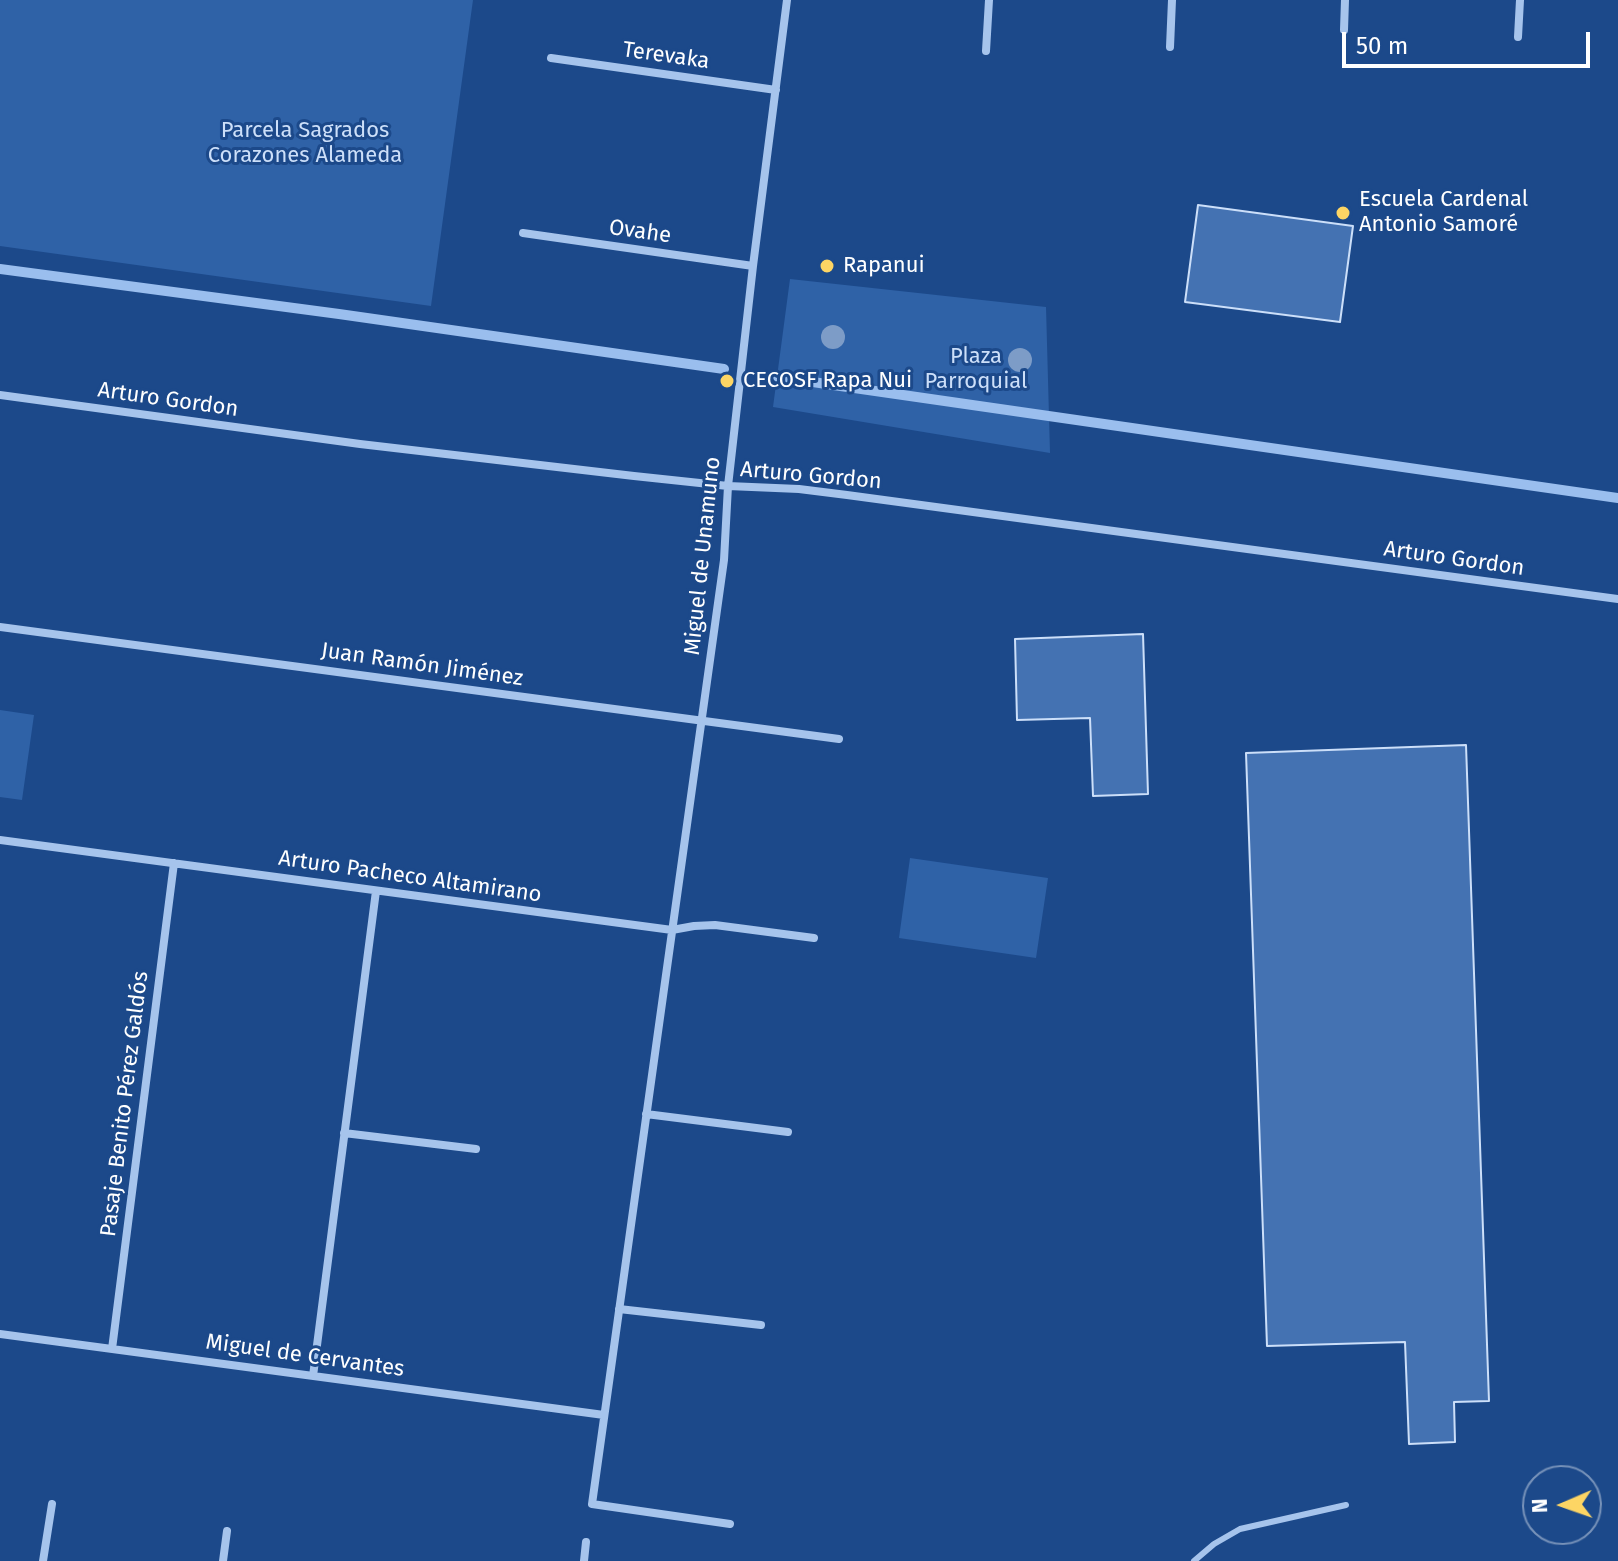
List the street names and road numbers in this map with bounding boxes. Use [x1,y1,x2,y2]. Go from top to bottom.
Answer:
street label: Terevaka [621,37,711,75]
street label: Ovahe [607,215,673,249]
street label: Arturo Gordon [96,377,240,423]
street label: Miguel de Unamuno [679,455,727,657]
street label: Arturo Gordon [739,457,883,495]
street label: Arturo Gordon [1382,536,1526,582]
street label: Juan Ramón Jiménez [319,638,525,692]
street label: Arturo Pacheco Altamirano [277,845,543,909]
street label: Pasaje Benito Pérez Galdós [96,970,154,1238]
street label: Miguel de Cervantes [204,1329,406,1383]

